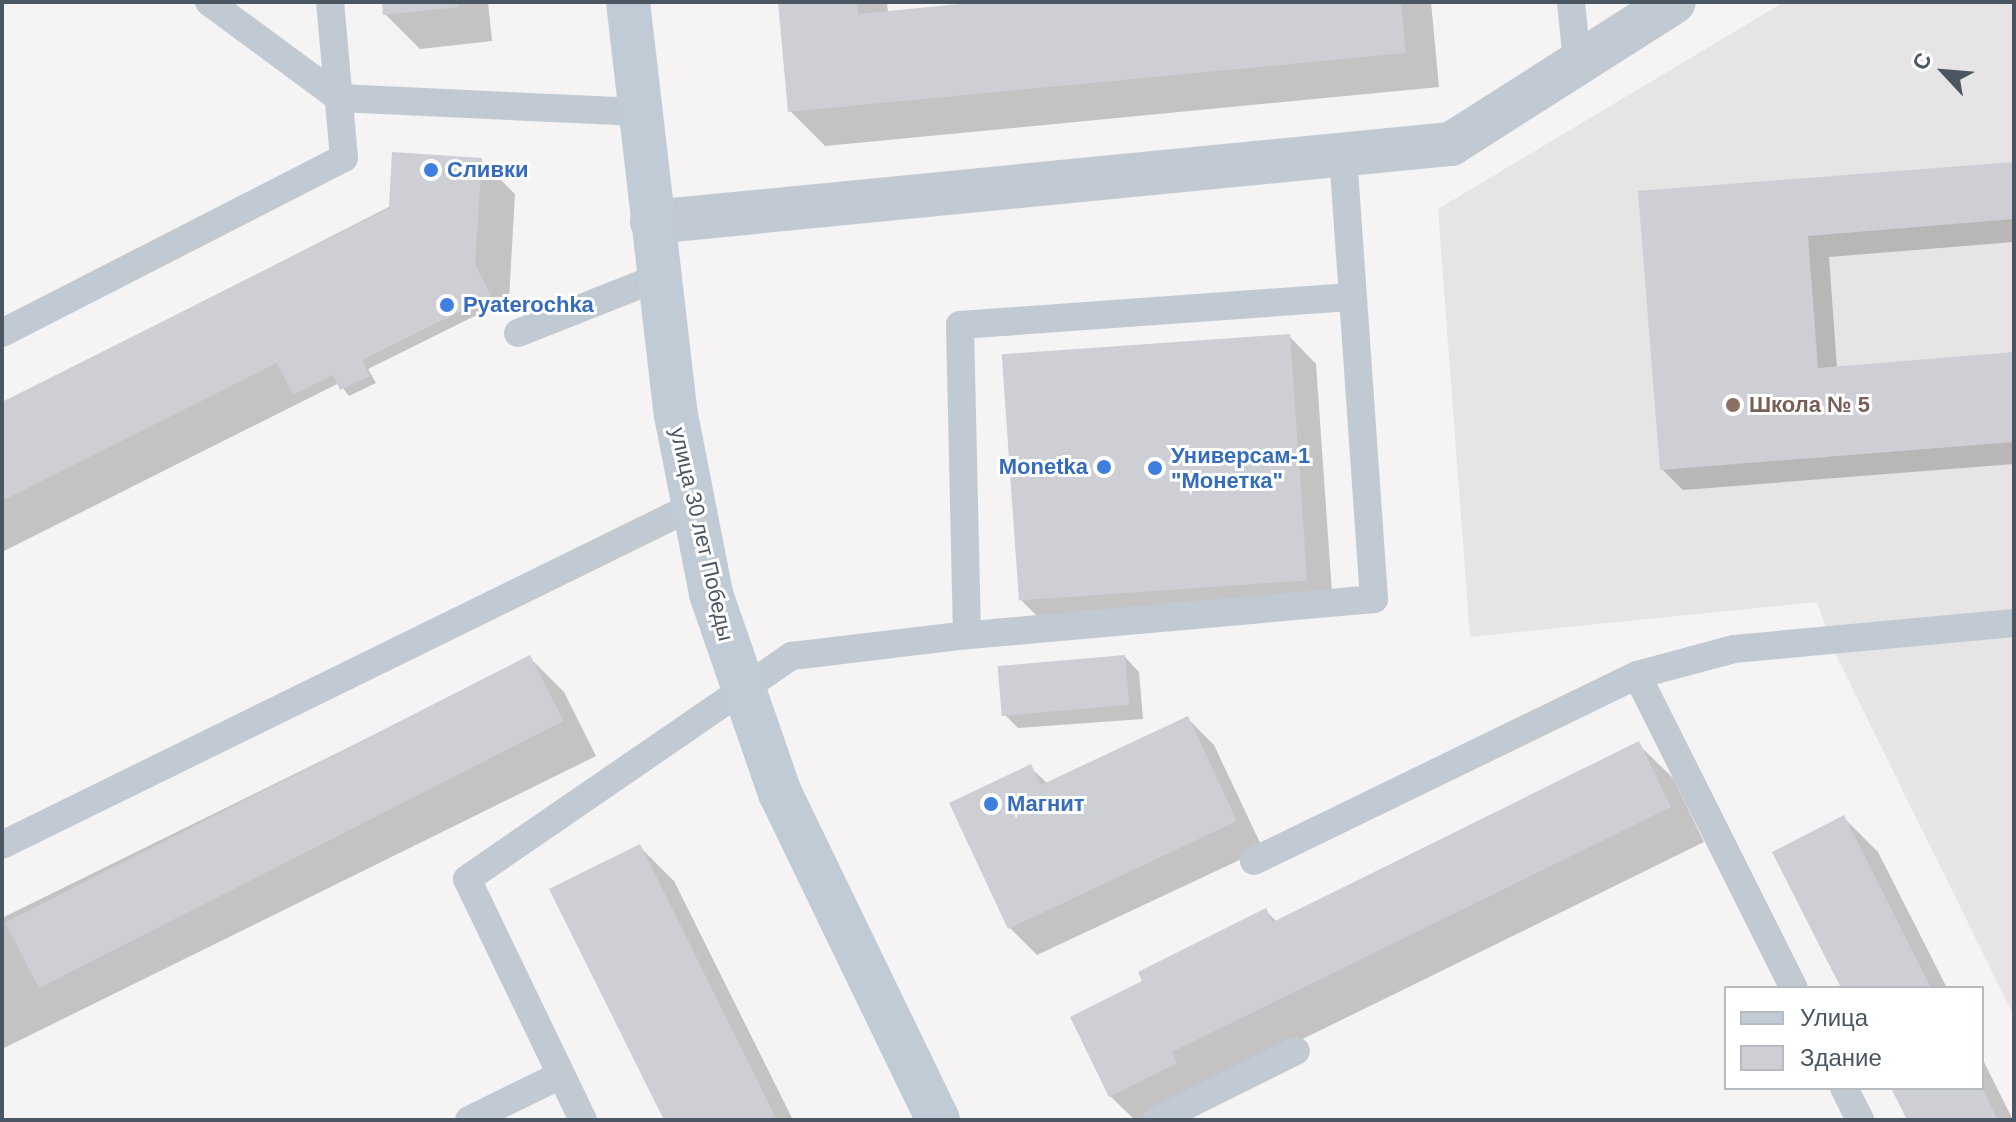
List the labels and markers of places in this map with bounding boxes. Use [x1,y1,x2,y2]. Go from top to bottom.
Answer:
place label: Сливки [447,157,528,183]
marker: Сливки [422,161,440,179]
place label: Pyaterochka [463,292,594,318]
marker: Pyaterochka [438,296,456,314]
place label: Школа № 5 [1749,392,1870,418]
marker: Школа № 5 [1724,396,1742,414]
place label: Универсам-1 "Монетка" [1171,442,1310,494]
place label: Monetka [999,454,1088,480]
marker: Monetka [1095,458,1113,476]
marker: Универсам-1 "Монетка" [1146,459,1164,477]
place label: Магнит [1007,791,1085,817]
marker: Магнит [982,795,1000,813]

